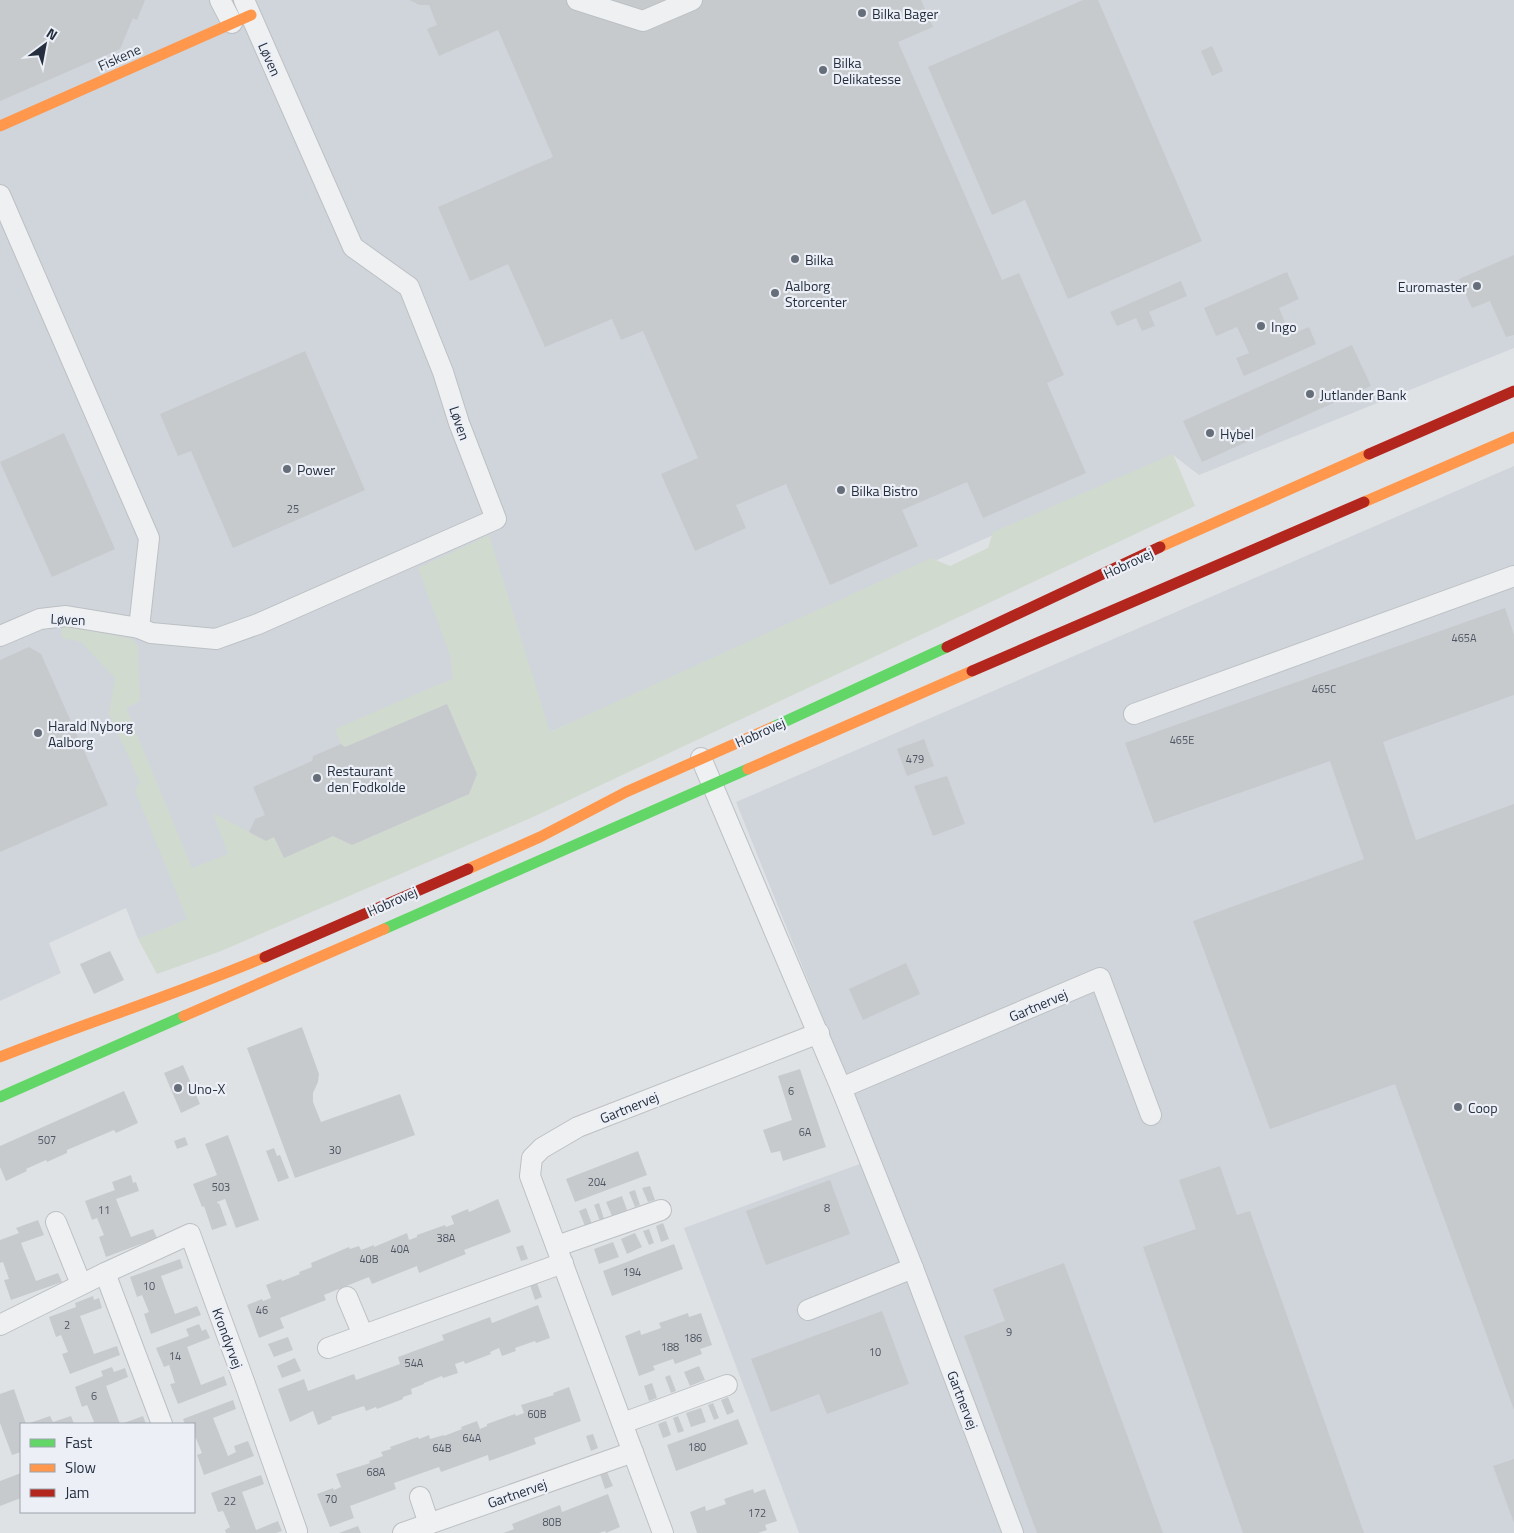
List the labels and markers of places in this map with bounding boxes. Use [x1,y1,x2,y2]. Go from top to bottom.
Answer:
place label: Bilka Bager [872,3,939,24]
marker: Bilka Bager [856,7,868,19]
place label: Bilka Delikatesse [833,52,901,89]
marker: Bilka Delikatesse [817,64,829,76]
place label: Bilka [805,249,834,270]
marker: Bilka [789,253,801,265]
place label: Aalborg Storcenter [785,275,847,312]
place label: Euromaster [1398,276,1467,297]
marker: Euromaster [1471,280,1483,292]
marker: Aalborg Storcenter [769,287,781,299]
place label: Ingo [1271,316,1297,337]
marker: Ingo [1255,320,1267,332]
place label: Jutlander Bank [1320,384,1407,405]
marker: Jutlander Bank [1304,388,1316,400]
place label: Hybel [1220,423,1254,444]
marker: Hybel [1204,427,1216,439]
place label: Power [297,459,335,480]
marker: Power [281,463,293,475]
place label: Bilka Bistro [851,480,918,501]
marker: Bilka Bistro [835,484,847,496]
place label: Harald Nyborg Aalborg [48,715,133,752]
marker: Harald Nyborg Aalborg [32,727,44,739]
place label: Restaurant den Fodkolde [327,760,406,797]
marker: Restaurant den Fodkolde [311,772,323,784]
place label: Uno-X [188,1078,226,1099]
marker: Uno-X [172,1082,184,1094]
place label: Coop [1468,1097,1498,1118]
marker: Coop [1452,1101,1464,1113]

